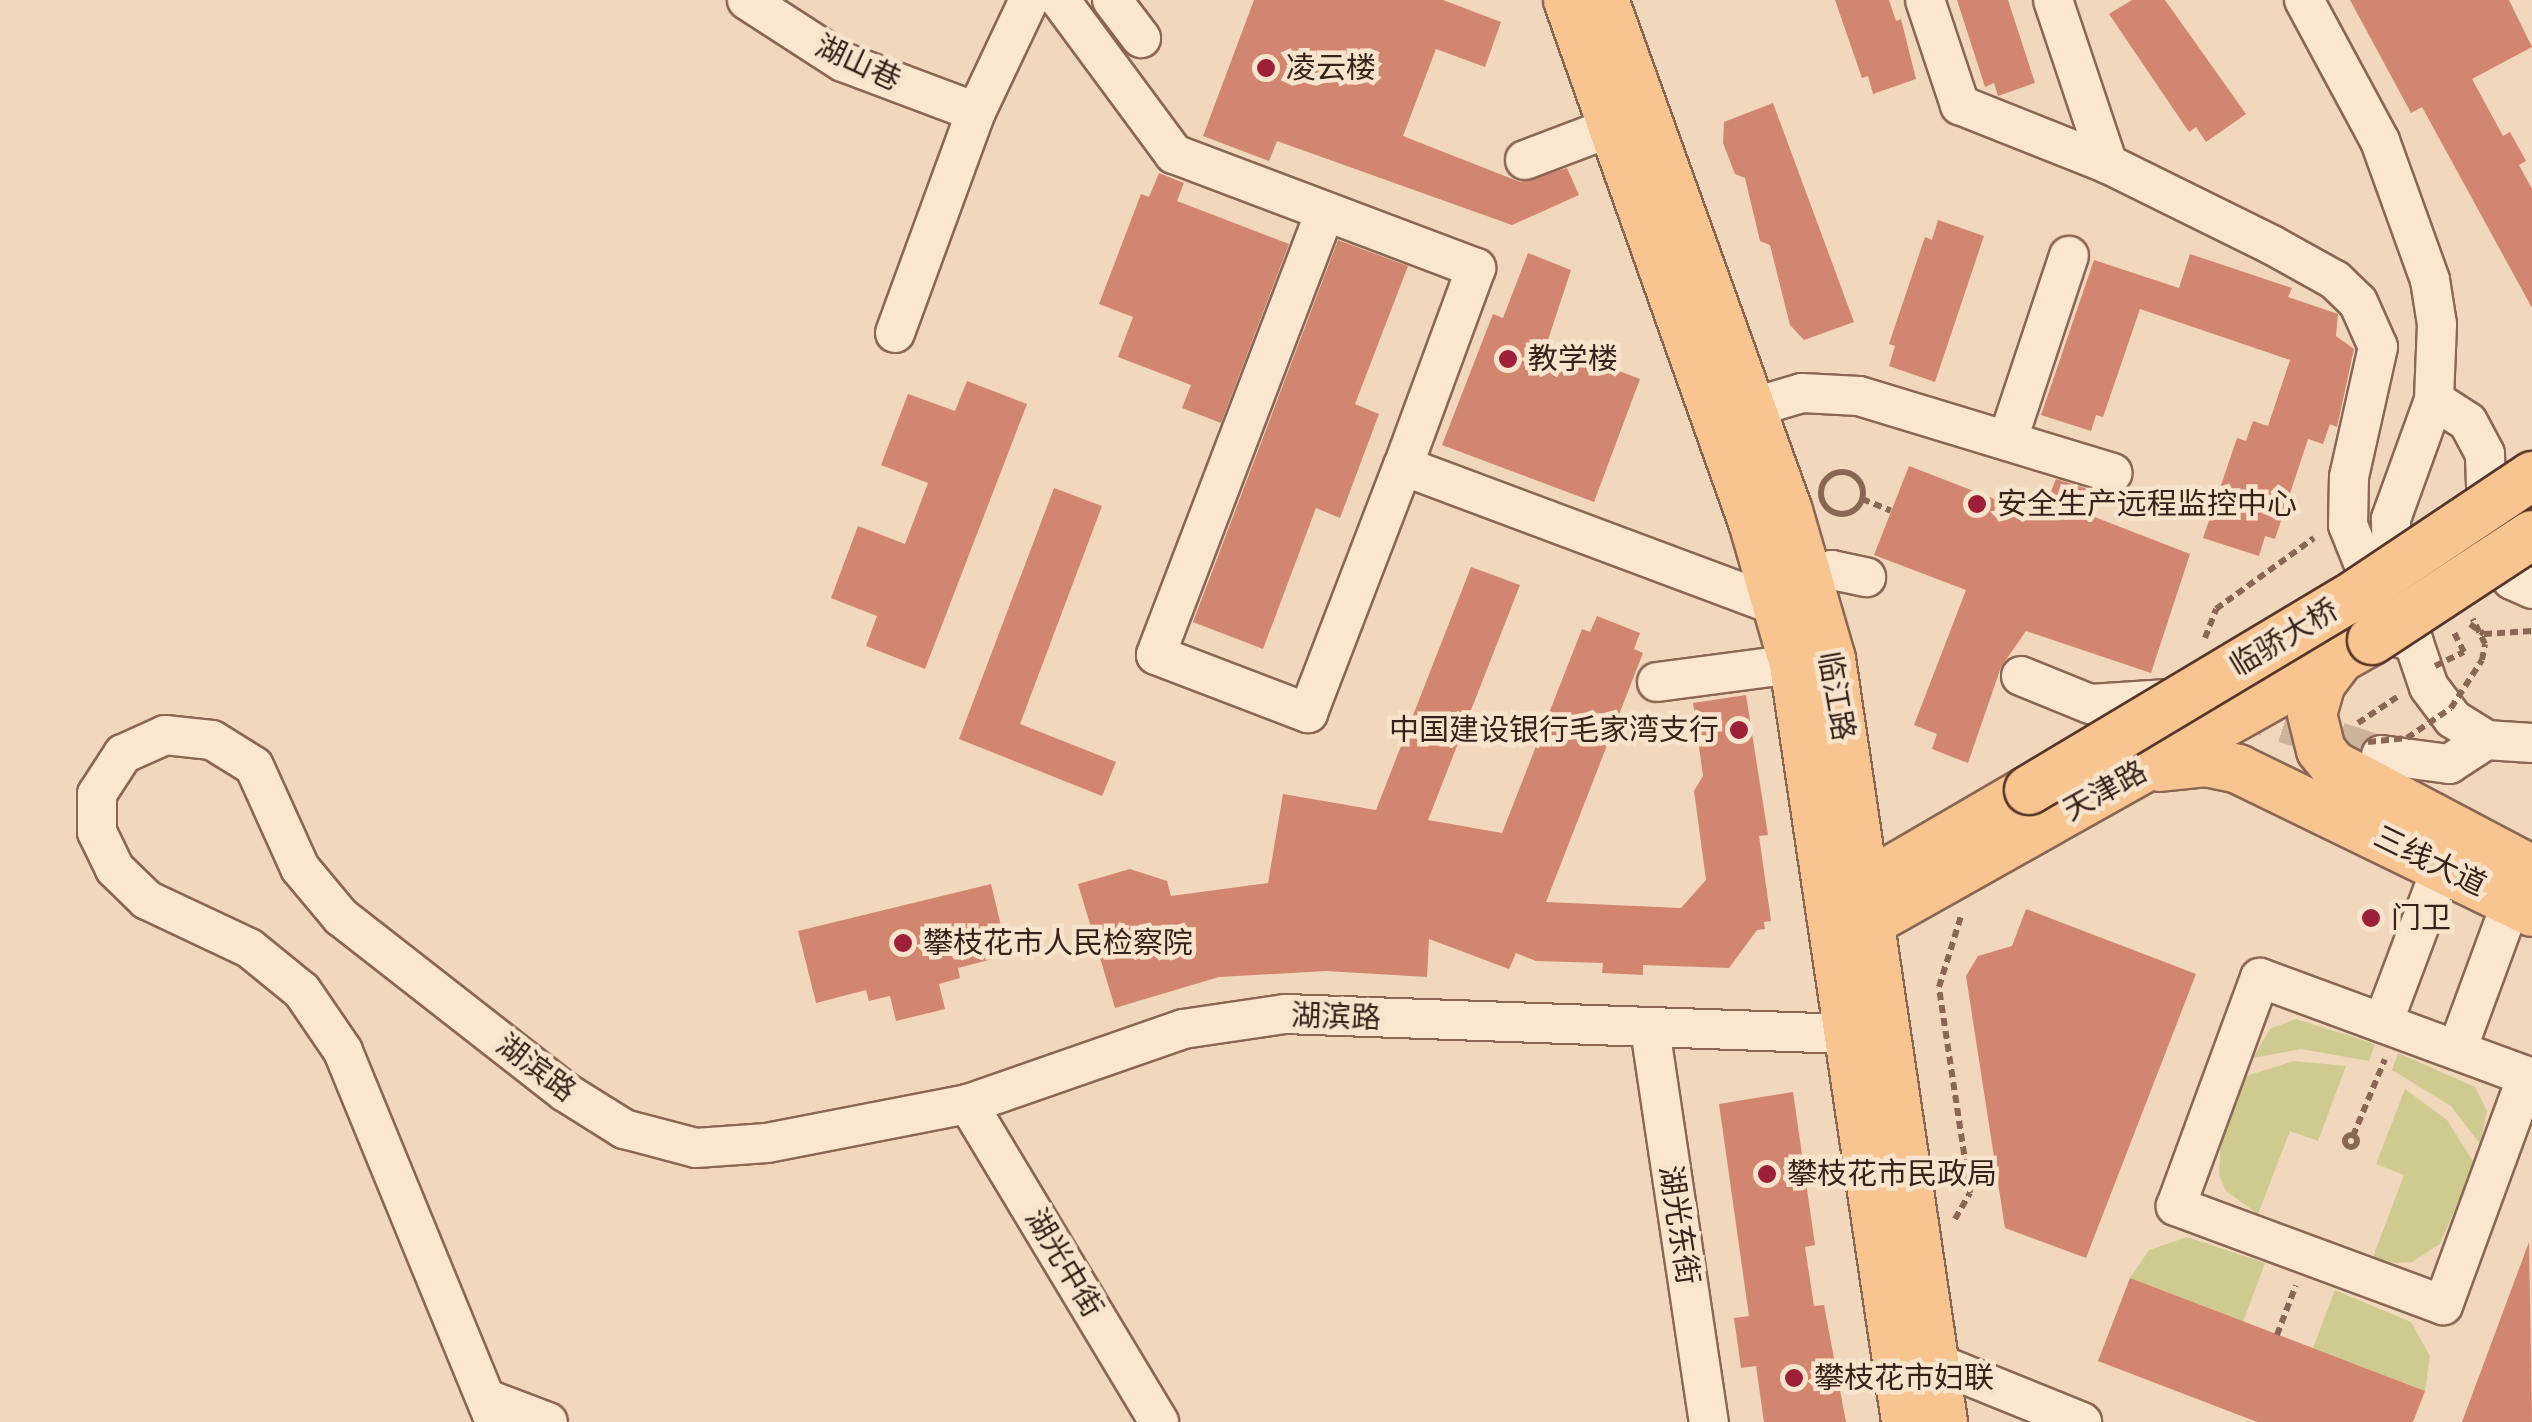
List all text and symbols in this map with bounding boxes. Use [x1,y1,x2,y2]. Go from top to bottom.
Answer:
street label: 湖山巷 [810,28,906,98]
place label: 凌云楼 [1286,50,1376,86]
marker: 凌云楼 [1255,57,1277,79]
place label: 教学楼 [1528,341,1618,377]
marker: 教学楼 [1497,348,1519,370]
place label: 安全生产远程监控中心 [1997,486,2297,522]
marker: 安全生产远程监控中心 [1966,493,1988,515]
street label: 临骄大桥 [2223,592,2345,684]
street label: 临江路 [1810,649,1862,743]
place label: 中国建设银行毛家湾支行 [1389,712,1719,748]
marker: 中国建设银行毛家湾支行 [1728,719,1750,741]
street label: 天津路 [2057,753,2153,829]
street label: 三线大道 [2368,819,2492,903]
place label: 门卫 [2391,900,2451,936]
marker: 门卫 [2360,907,2382,929]
place label: 攀枝花市人民检察院 [923,925,1193,961]
marker: 攀枝花市人民检察院 [892,932,914,954]
street label: 湖滨路 [1290,997,1382,1037]
street label: 湖滨路 [489,1027,583,1109]
place label: 攀枝花市民政局 [1787,1156,1997,1192]
street label: 湖光东街 [1652,1163,1706,1287]
marker: 攀枝花市民政局 [1756,1163,1778,1185]
street label: 湖光中街 [1018,1202,1110,1324]
place label: 攀枝花市妇联 [1814,1360,1994,1396]
marker: 攀枝花市妇联 [1783,1367,1805,1389]

